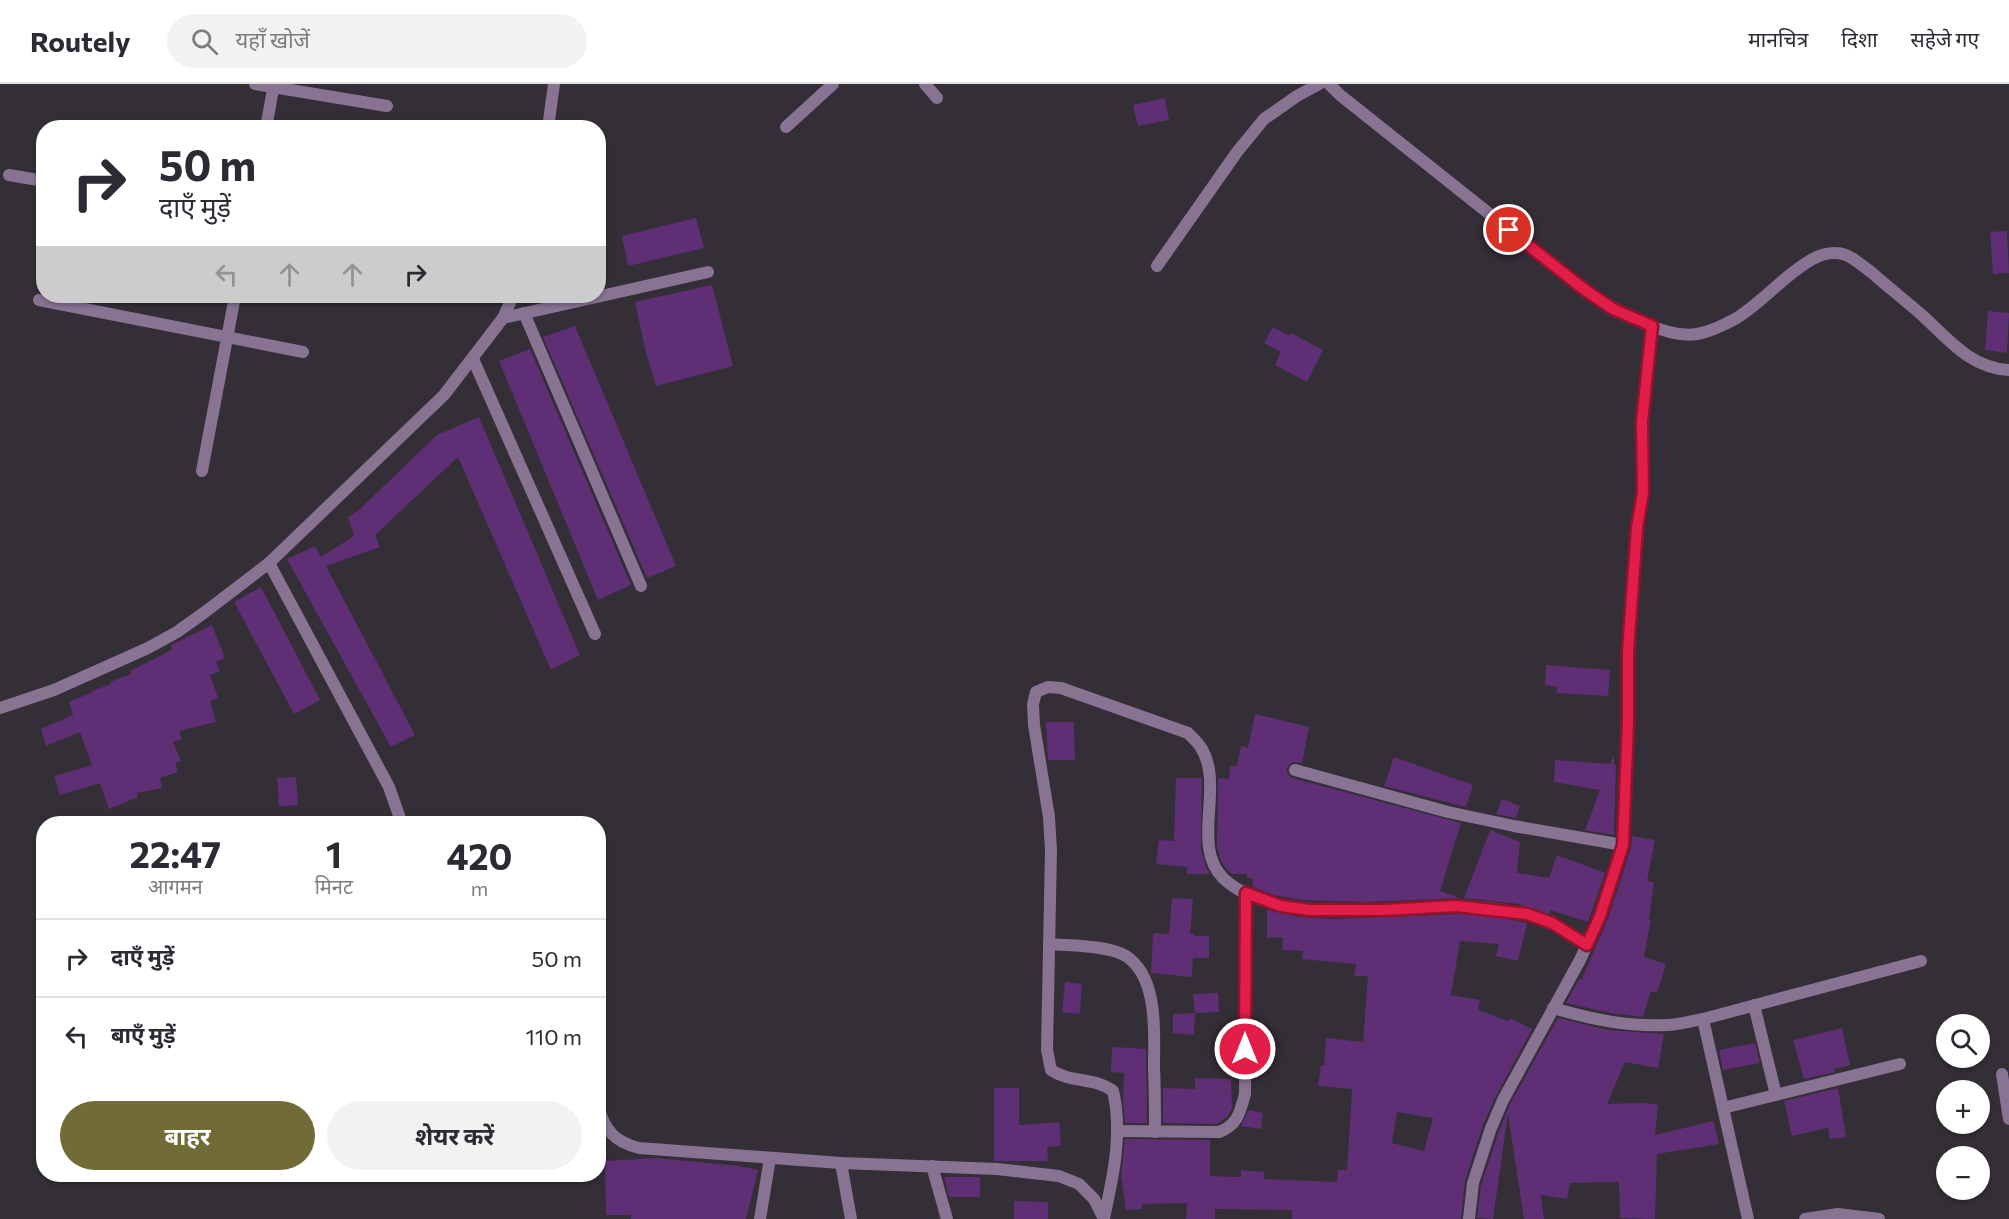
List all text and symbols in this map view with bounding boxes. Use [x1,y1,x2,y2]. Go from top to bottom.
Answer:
search box [167,14,587,68]
text: Routely [30,24,131,58]
icon: search [188,25,221,58]
text: यहाँ खोजें [236,26,310,53]
text: मानचित्र [1748,26,1808,51]
text: दिशा [1841,26,1878,51]
text: सहेजे गए [1911,26,1979,51]
text: 50 m [159,138,256,190]
icon: right [60,144,138,222]
text: दाएँ मुड़ें [159,190,231,223]
pin [1483,204,1534,255]
icon: arrive [1492,213,1525,246]
icon: left [210,258,243,291]
icon: ahead [273,258,306,291]
icon: ahead [336,258,369,291]
icon: right [399,258,432,291]
text: 22:47 [130,831,221,875]
text: 1 [326,831,342,875]
text: 420 [446,833,512,877]
text: आगमन [148,874,203,898]
text: मिनट [315,874,353,898]
text: m [471,876,488,900]
icon: right [60,942,93,975]
text: दाएँ मुड़ें [111,943,174,970]
text: 50 m [532,945,582,972]
map controls [1936,1014,1990,1200]
button: search [1936,1014,1990,1068]
position arrow [1213,1017,1277,1081]
icon: left [60,1020,93,1053]
text: बाएँ मुड़ें [111,1021,176,1048]
text: 110 m [525,1023,582,1050]
button: + [1936,1080,1990,1134]
button: बाहर [60,1101,315,1170]
button: शेयर करें [327,1101,582,1170]
button: − [1936,1146,1990,1200]

